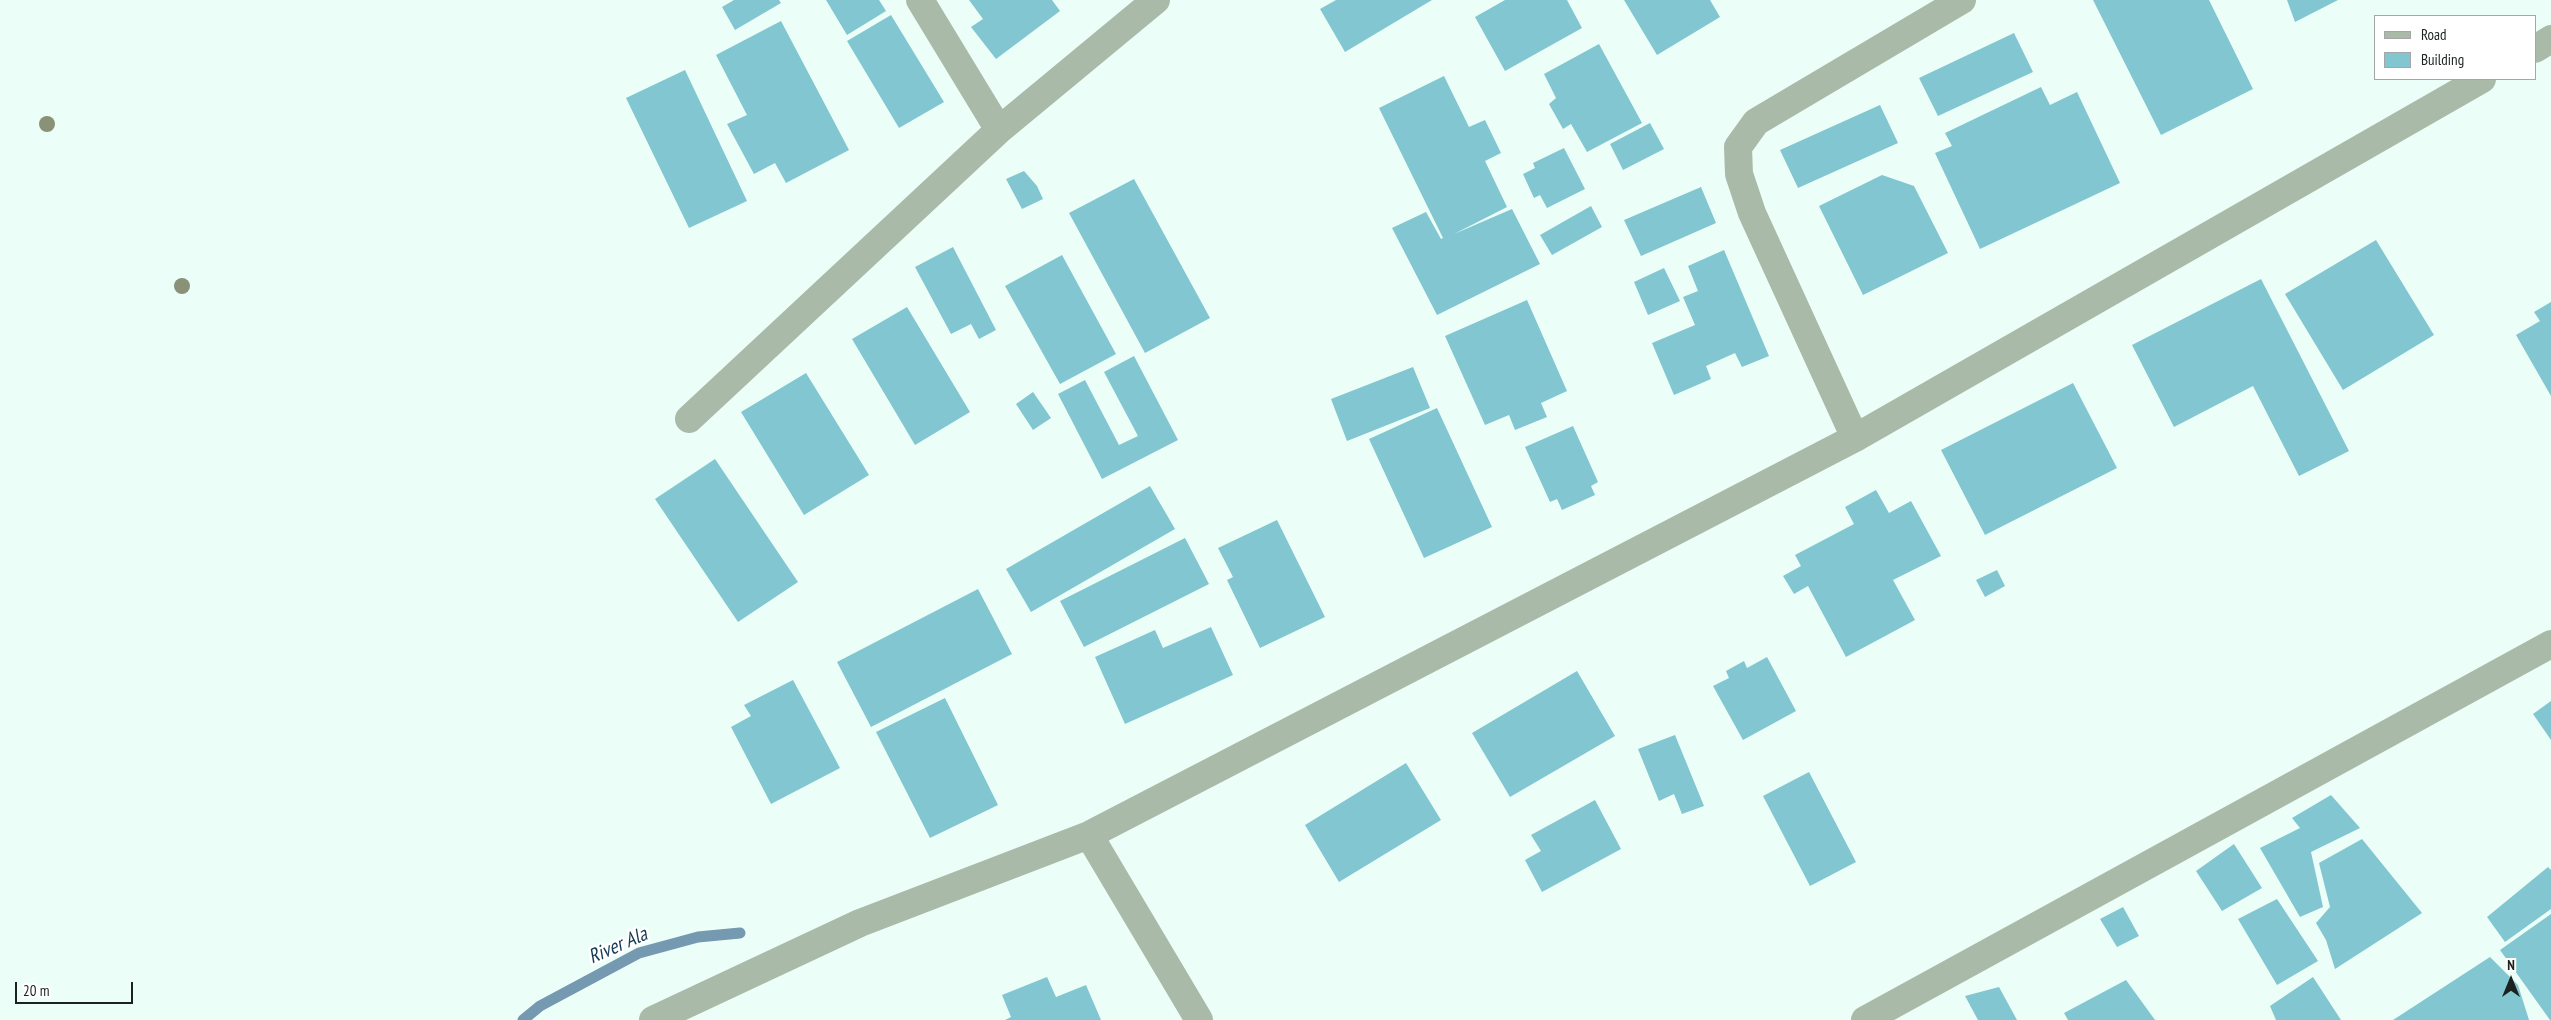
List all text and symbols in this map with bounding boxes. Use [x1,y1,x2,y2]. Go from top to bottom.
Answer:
legend [2374,15,2536,80]
text: Road [2421,25,2447,44]
text: Building [2421,50,2464,69]
water label: River Ala [585,922,651,970]
north arrow [2486,955,2536,1005]
text: N [2507,956,2515,974]
scale bar [18,972,135,1004]
text: 20 m [23,981,49,1000]

